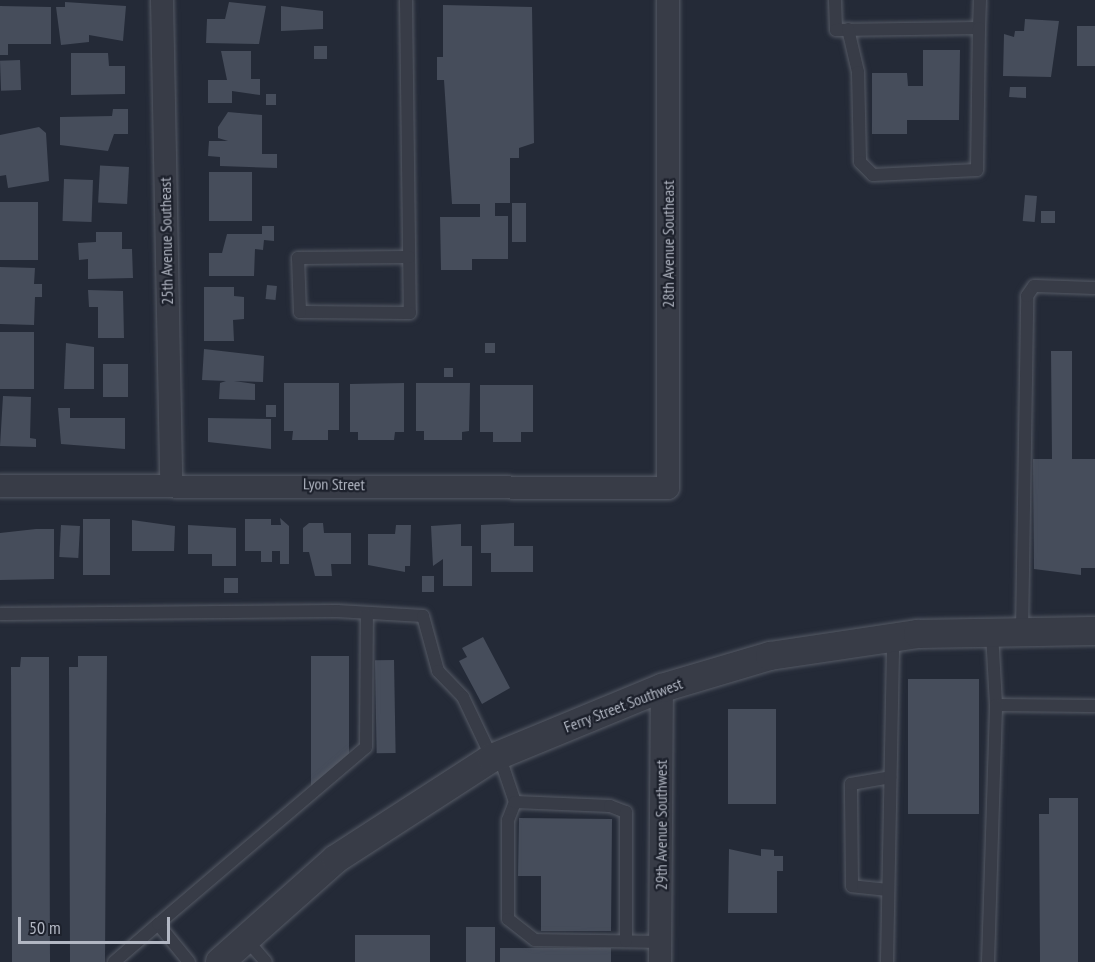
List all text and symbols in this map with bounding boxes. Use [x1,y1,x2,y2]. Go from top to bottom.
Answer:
street label: 25th Avenue Southeast [155,177,177,305]
street label: 28th Avenue Southeast [658,180,678,308]
street label: Lyon Street [303,474,365,494]
street label: Ferry Street Southwest [561,674,685,736]
street label: 29th Avenue Southwest [651,760,671,890]
scale bar [21,905,172,943]
text: 50 m [29,916,61,939]

